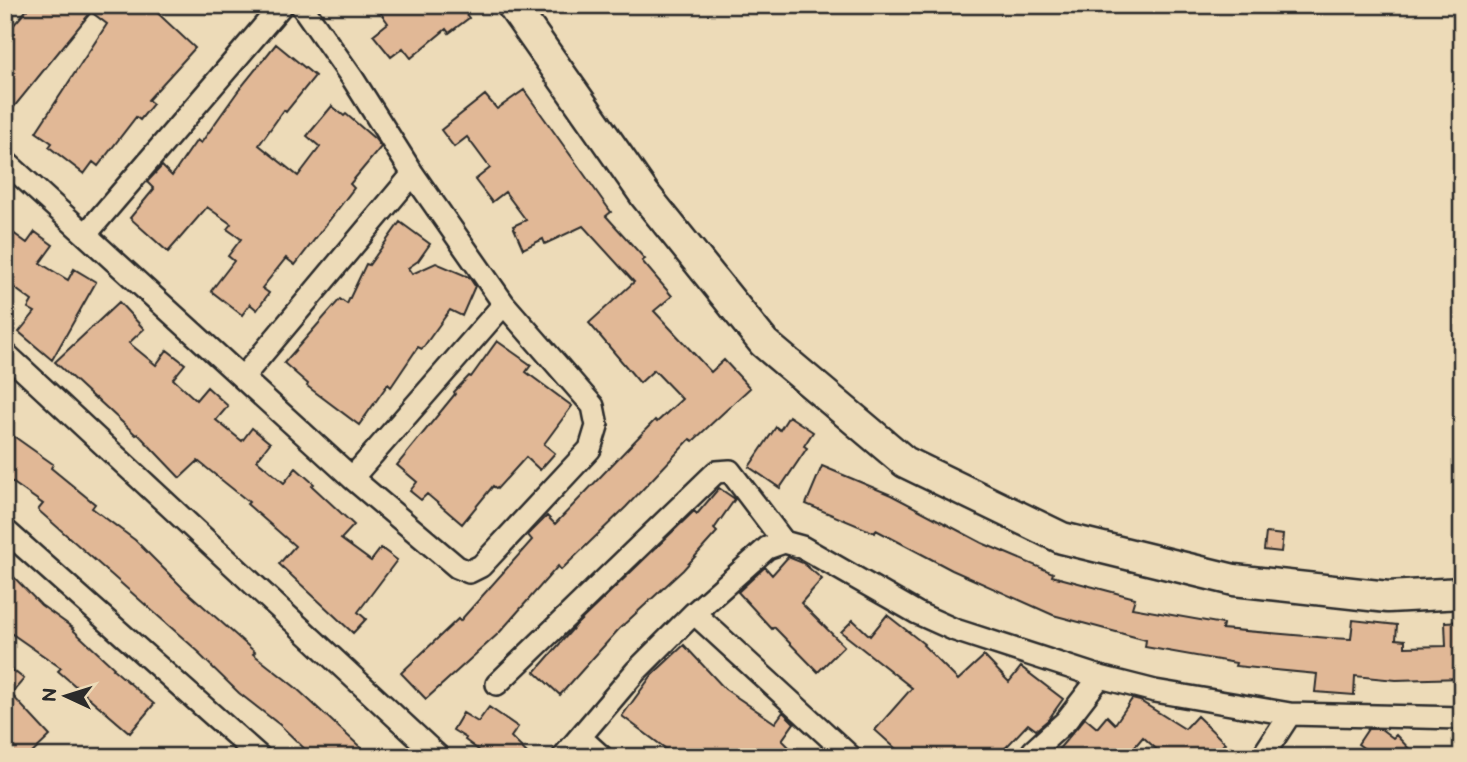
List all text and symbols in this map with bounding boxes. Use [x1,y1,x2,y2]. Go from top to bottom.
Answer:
north arrow [32,660,102,730]
text: N [39,687,63,703]

